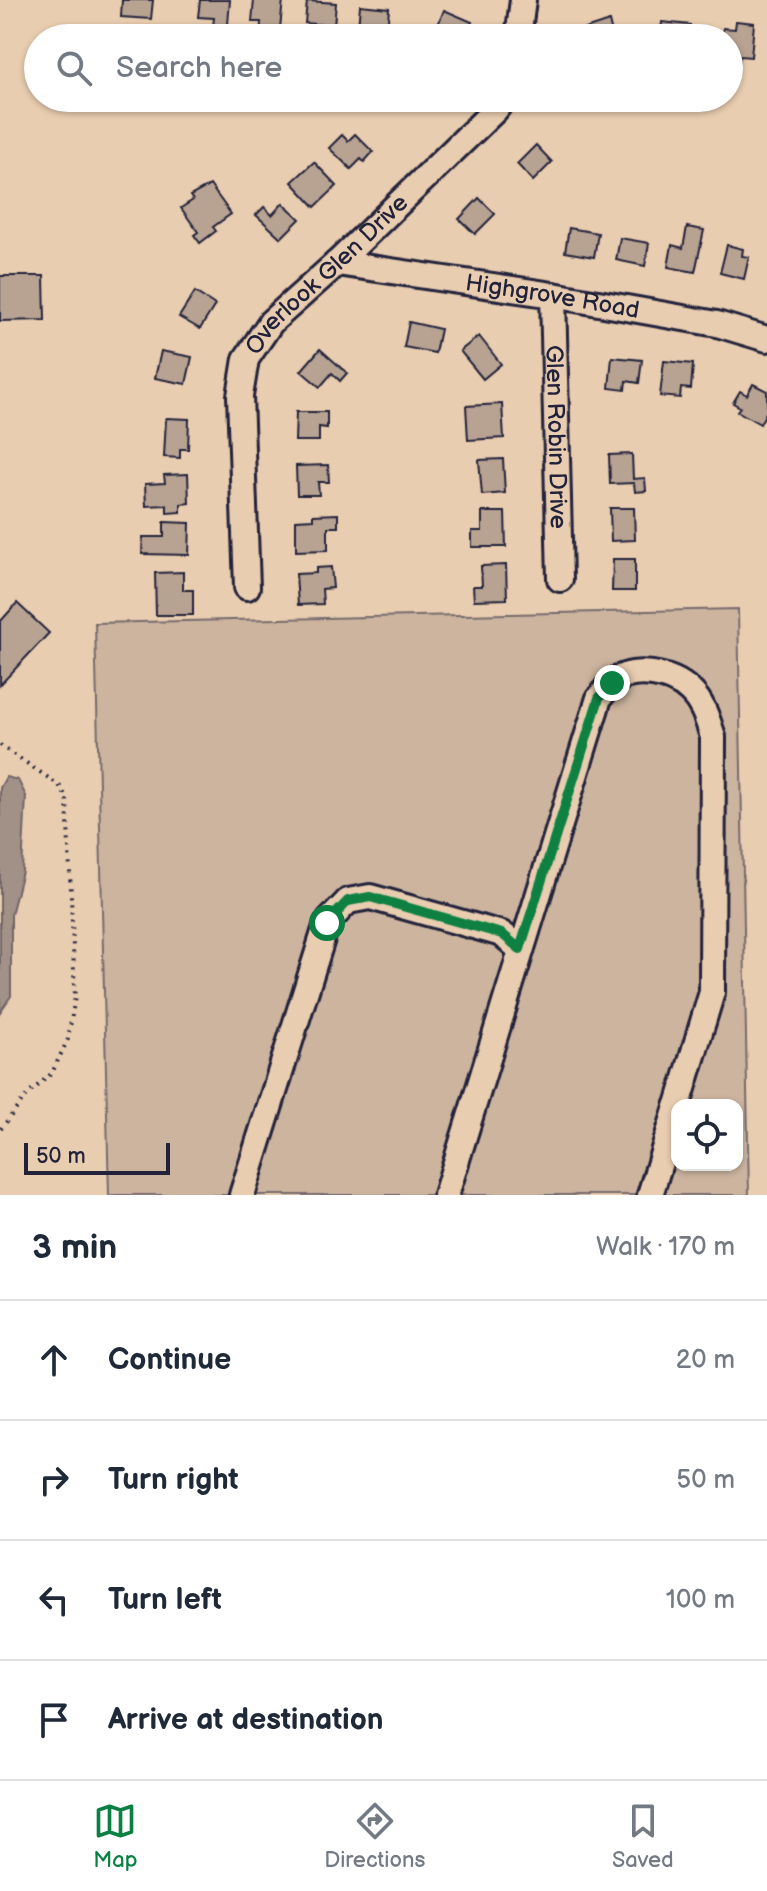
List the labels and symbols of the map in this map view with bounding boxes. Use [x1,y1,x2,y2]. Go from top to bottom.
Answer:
street label: Overlook Glen Drive [239,188,414,360]
street label: Highgrove Road [464,268,642,325]
street label: Glen Robin Drive [540,345,573,529]
route end [594,665,630,701]
route start [309,905,345,941]
scale bar [24,1139,170,1175]

